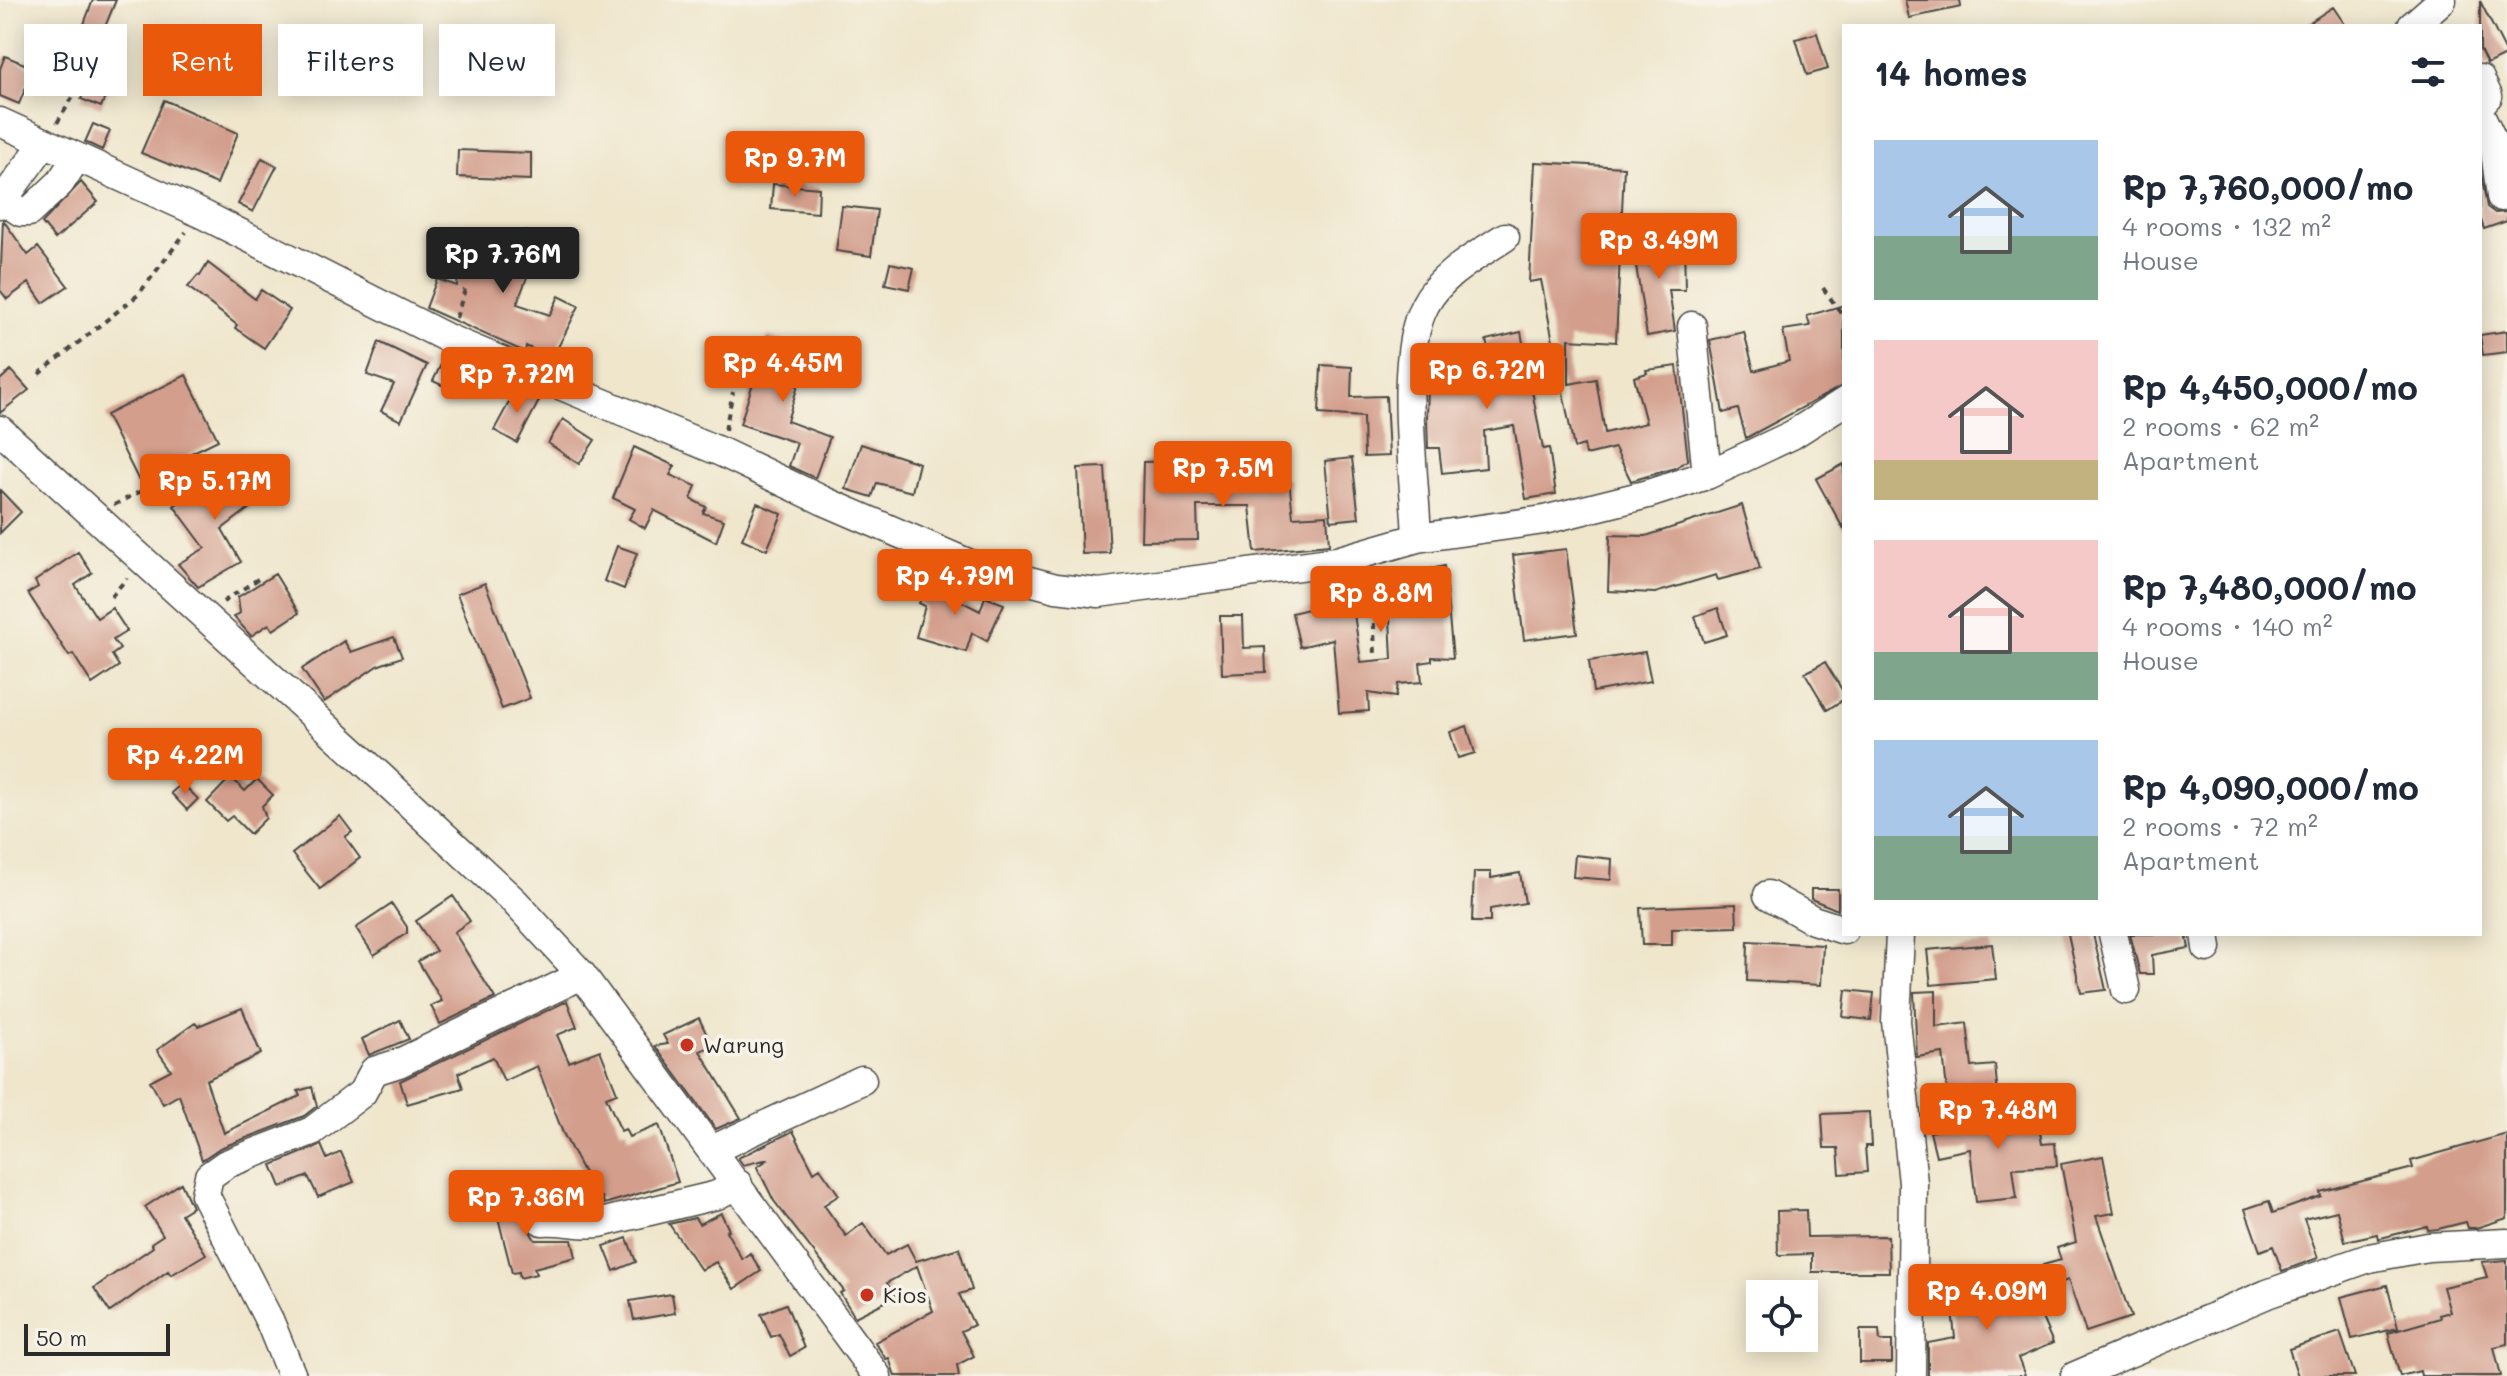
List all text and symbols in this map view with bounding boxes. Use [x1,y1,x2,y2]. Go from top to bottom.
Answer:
chip: Buy [24,24,127,96]
chip: Rent [143,24,262,96]
chip: Filters [278,24,423,96]
chip: New [439,24,555,96]
text: 14 homes [1874,50,2028,95]
icon: filters [2406,50,2450,94]
pin: Rp 9.7M [721,131,869,199]
text: Rp 9.7M [744,140,846,174]
text: Rp 7,760,000/mo [2122,164,2413,209]
icon: home [1938,172,2034,268]
text: 4 rooms · 132 m² [2122,209,2331,243]
pin: Rp 3.49M [1576,213,1742,281]
text: Rp 3.49M [1599,222,1719,256]
pin: Rp 7.76M [420,227,586,295]
text: Rp 7.76M [444,236,562,270]
text: House [2122,243,2199,277]
pin: Rp 4.45M [700,336,866,404]
pin: Rp 6.72M [1404,343,1570,411]
text: Rp 4.45M [723,345,843,379]
pin: Rp 7.72M [434,347,600,415]
text: Rp 6.72M [1428,352,1546,386]
text: Rp 7.72M [459,356,575,390]
text: Rp 4,450,000/mo [2122,364,2418,409]
icon: home [1938,372,2034,468]
text: 2 rooms · 62 m² [2122,409,2319,443]
pin: Rp 7.5M [1149,441,1297,509]
text: Apartment [2122,443,2259,477]
text: Rp 7.5M [1172,450,1274,484]
pin: Rp 5.17M [132,454,298,522]
text: Rp 5.17M [158,463,272,497]
pin: Rp 4.79M [872,549,1038,617]
text: Rp 4.79M [895,558,1015,592]
text: Rp 7,480,000/mo [2122,564,2417,609]
pin: Rp 8.8M [1307,566,1455,634]
icon: home [1938,572,2034,668]
text: Rp 8.8M [1328,575,1434,609]
text: 4 rooms · 140 m² [2122,609,2333,643]
text: House [2122,643,2199,677]
pin: Rp 4.22M [102,728,268,796]
text: Rp 4.22M [126,737,244,771]
text: Rp 4,090,000/mo [2122,764,2419,809]
icon: home [1938,772,2034,868]
text: 2 rooms · 72 m² [2122,809,2318,843]
text: Apartment [2122,843,2259,877]
place label: Warung [703,1030,784,1059]
marker: Warung [678,1036,696,1054]
pin: Rp 7.48M [1915,1083,2081,1151]
text: Rp 7.48M [1938,1092,2058,1126]
pin: Rp 7.36M [443,1170,609,1238]
text: Rp 7.36M [467,1179,585,1213]
pin: Rp 4.09M [1904,1264,2070,1332]
text: Rp 4.09M [1926,1273,2048,1307]
place label: Kios [883,1280,927,1309]
map controls [1746,1280,1818,1352]
button: locate [1746,1280,1818,1352]
marker: Kios [858,1286,876,1304]
scale bar [24,1320,170,1356]
text: 50 m [36,1323,87,1352]

